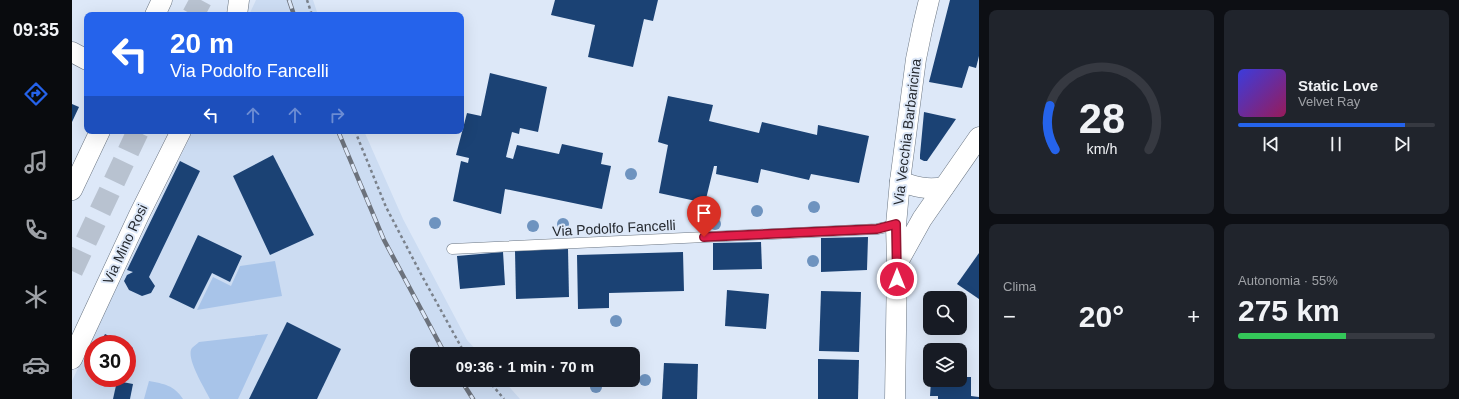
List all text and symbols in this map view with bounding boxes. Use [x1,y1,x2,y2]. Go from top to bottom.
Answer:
text: 09:35 [13,20,59,40]
icon: left [104,28,156,80]
text: 20 m [170,28,234,59]
street label: Via Vecchia Barbaricina [890,58,924,206]
text: Via Podolfo Fancelli [170,61,329,81]
text: Static Love [1298,77,1378,94]
icon: directions [22,80,50,108]
text: Velvet Ray [1298,94,1360,109]
text: 28 [1078,95,1125,142]
icon: left [200,104,222,126]
icon: ahead [242,104,264,126]
icon: ahead [284,104,306,126]
icon: right [326,104,348,126]
icon: previous [1260,133,1282,155]
icon: pause [1325,133,1347,155]
icon: next [1391,133,1413,155]
text: km/h [1086,140,1117,156]
icon: music [22,148,50,176]
pin [687,196,721,237]
street label: Via Mino Rosi [100,202,150,286]
icon: arrive [693,202,715,224]
icon: phone [22,216,50,244]
street label: Via Podolfo Fancelli [552,217,676,239]
position arrow [876,258,918,300]
text: Autonomia · 55% [1238,273,1338,288]
text: Clima [1003,279,1036,294]
icon: climate [22,283,50,311]
map controls [923,291,967,387]
button: search [923,291,967,335]
text: 275 km [1238,294,1340,327]
text: 20° [1079,300,1124,333]
text: − [1003,304,1016,329]
text: + [1187,304,1200,329]
speed limit sign: 30 [84,335,136,387]
button: layers [923,343,967,387]
icon: car [22,351,50,379]
text: 09:36 · 1 min · 70 m [456,358,594,375]

